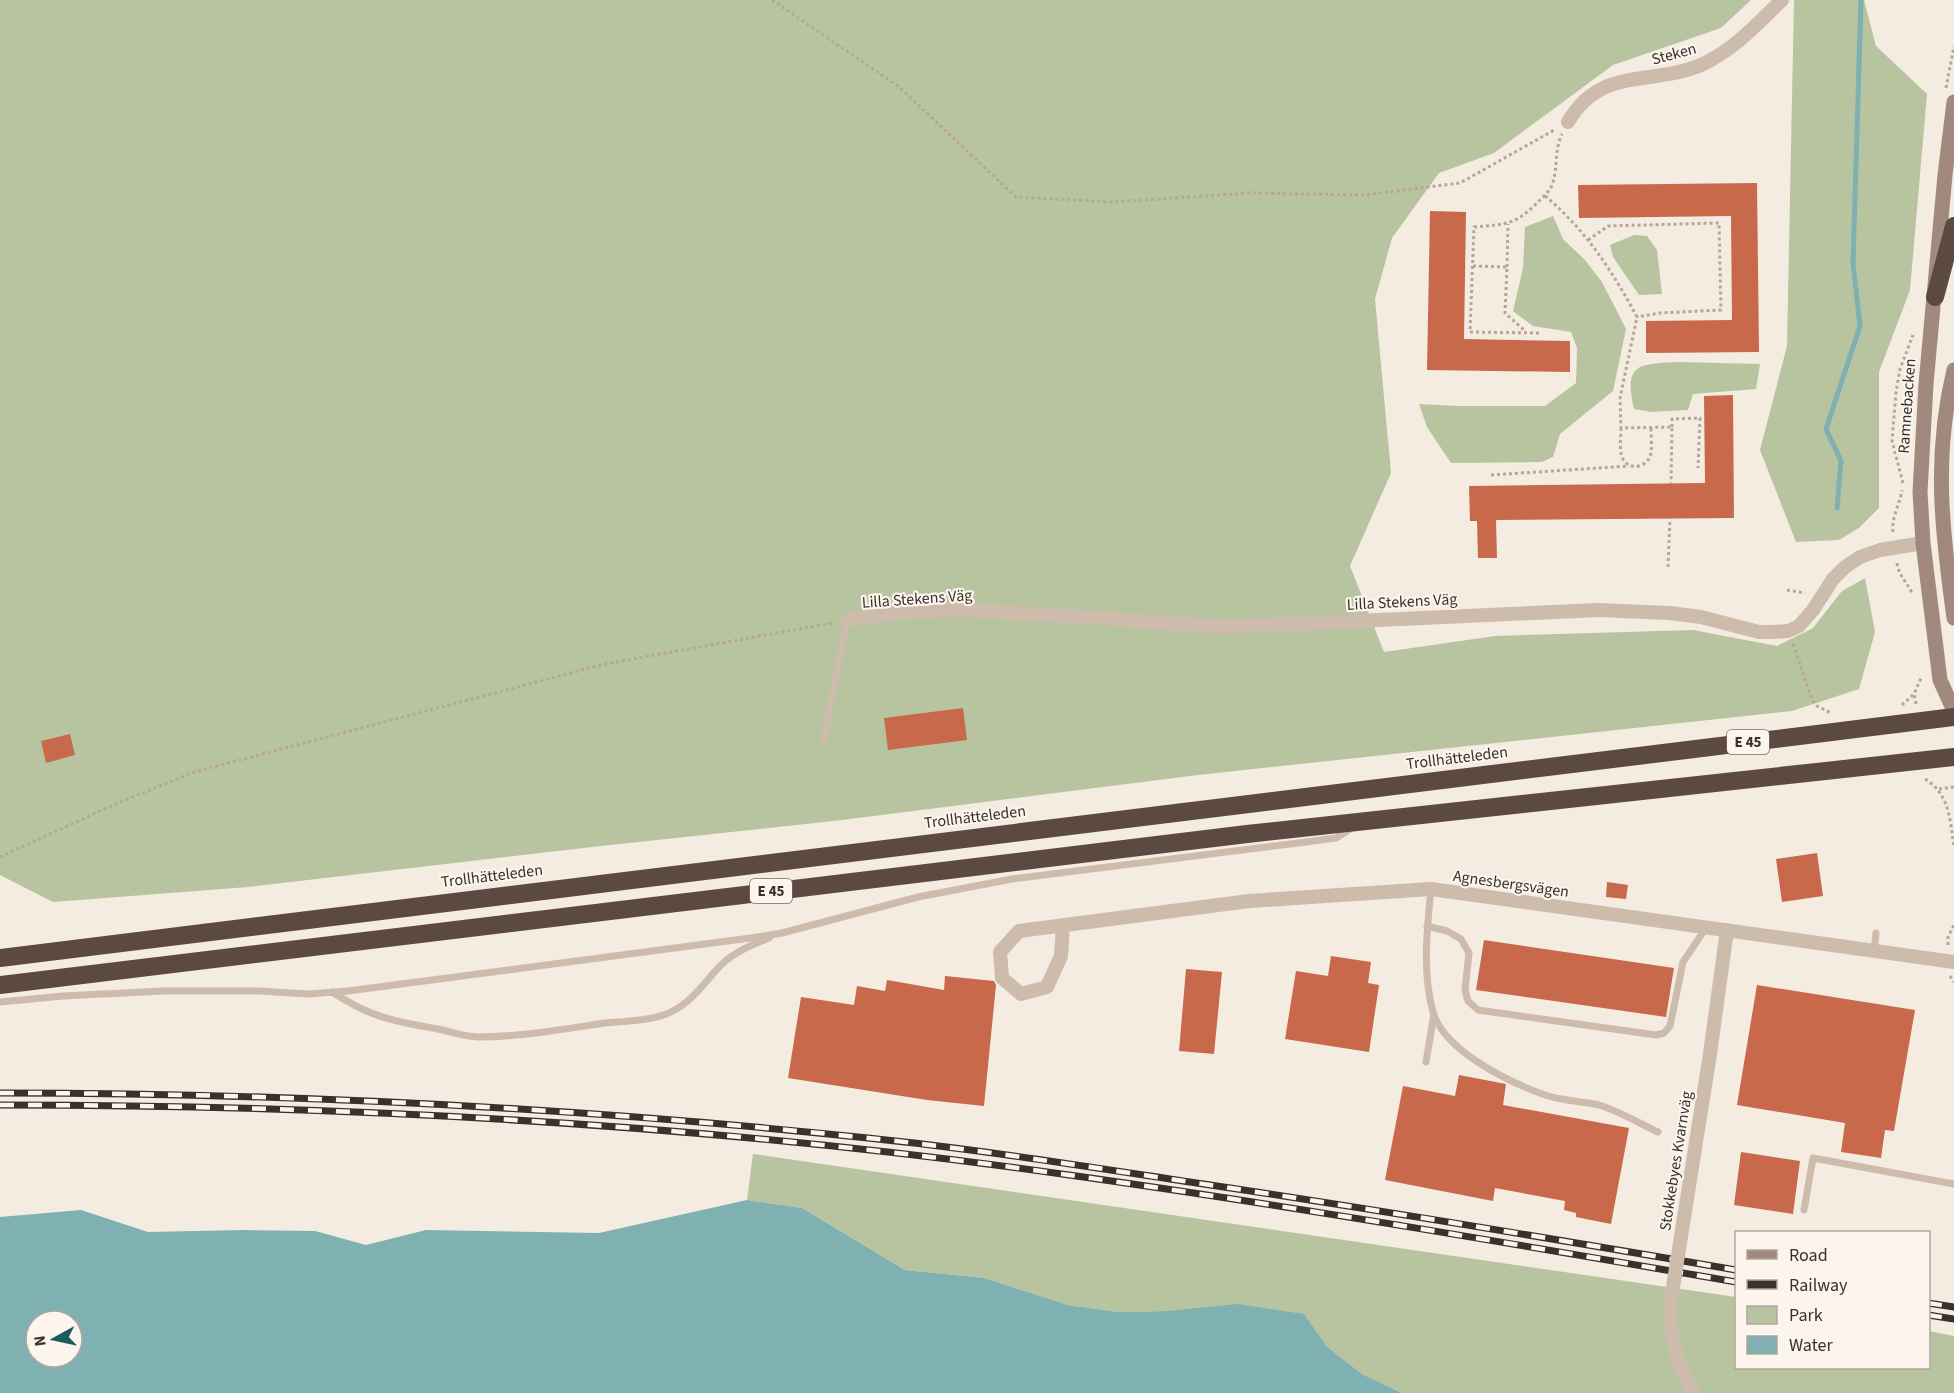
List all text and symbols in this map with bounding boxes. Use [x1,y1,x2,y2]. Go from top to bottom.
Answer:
street label: Steken [1649,37,1699,71]
street label: Ramnebacken [1893,358,1921,454]
street label: Lilla Stekens Väg [861,584,973,614]
street label: Lilla Stekens Väg [1346,588,1458,616]
road number: E 45 [1727,730,1769,754]
street label: Trollhätteleden [1405,741,1509,775]
street label: Trollhätteleden [923,800,1027,834]
street label: Trollhätteleden [440,859,544,893]
street label: Agnesbergsvägen [1452,865,1570,903]
road number: E 45 [750,879,792,903]
street label: Stokkebyes Kvarnväg [1654,1089,1698,1233]
legend [1735,1231,1930,1369]
text: Road [1789,1243,1828,1268]
text: Railway [1789,1273,1848,1298]
text: Park [1789,1303,1823,1328]
north arrow [24,1309,84,1369]
text: Water [1789,1333,1833,1358]
text: N [29,1334,52,1348]

